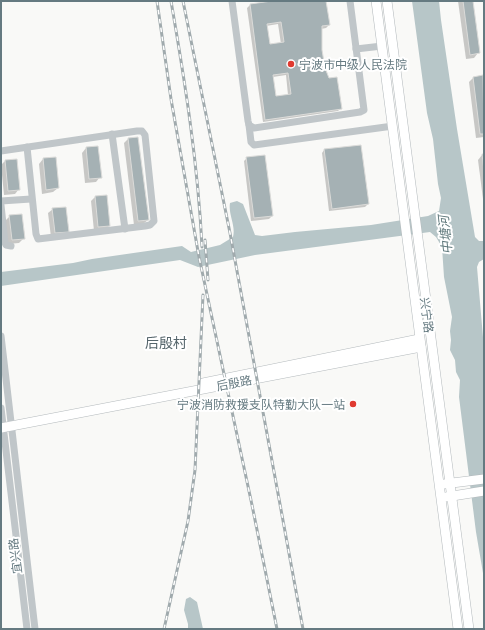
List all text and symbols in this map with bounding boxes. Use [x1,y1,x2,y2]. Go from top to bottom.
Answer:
place label: 宁波市中级人民法院 [299,57,407,72]
marker: 宁波市中级人民法院 [286,59,296,69]
water label: 中塘河 [435,212,455,255]
street label: 兴宁路 [417,296,437,334]
district label: 后殷村 [145,334,187,352]
street label: 后殷路 [215,372,253,394]
place label: 宁波消防救援支队特勤大队一站 [177,397,345,412]
marker: 宁波消防救援支队特勤大队一站 [348,399,358,409]
street label: 宜兴路 [5,537,25,575]

